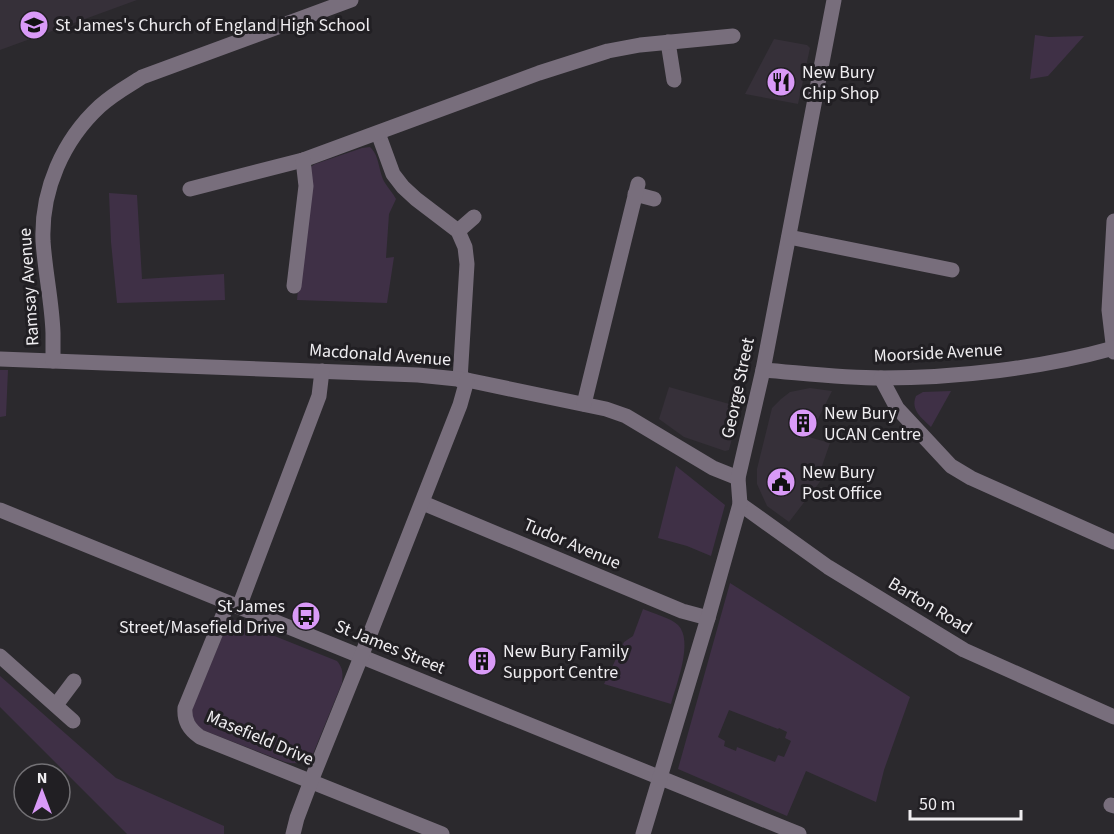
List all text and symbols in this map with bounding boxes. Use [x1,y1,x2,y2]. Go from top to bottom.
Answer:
school or university icon: St James's Church of England High School [18,9,50,41]
place label: St James's Church of England High School [55,13,370,38]
place label: New Bury Chip Shop [802,60,879,106]
restaurant icon: New Bury Chip Shop [765,66,797,98]
street label: Ramsay Avenue [12,227,46,347]
street label: George Street [715,335,761,441]
street label: Moorside Avenue [873,337,1003,369]
street label: Macdonald Avenue [308,338,452,372]
place label: New Bury UCAN Centre [824,401,921,447]
building icon: New Bury UCAN Centre [787,407,819,439]
place label: New Bury Post Office [802,460,882,506]
public building icon: New Bury Post Office [765,466,797,498]
street label: Tudor Avenue [519,512,625,576]
street label: Barton Road [883,571,977,641]
place label: St James Street/Masefield Drive [119,594,285,640]
bus stop icon: St James Street/Masefield Drive [290,600,322,632]
street label: St James Street [331,614,449,680]
place label: New Bury Family Support Centre [503,639,630,685]
building icon: New Bury Family Support Centre [466,645,498,677]
street label: Masefield Drive [202,704,318,772]
north arrow [12,762,72,822]
text: N [37,767,47,789]
scale bar [910,783,1021,821]
text: 50 m [919,792,955,817]

